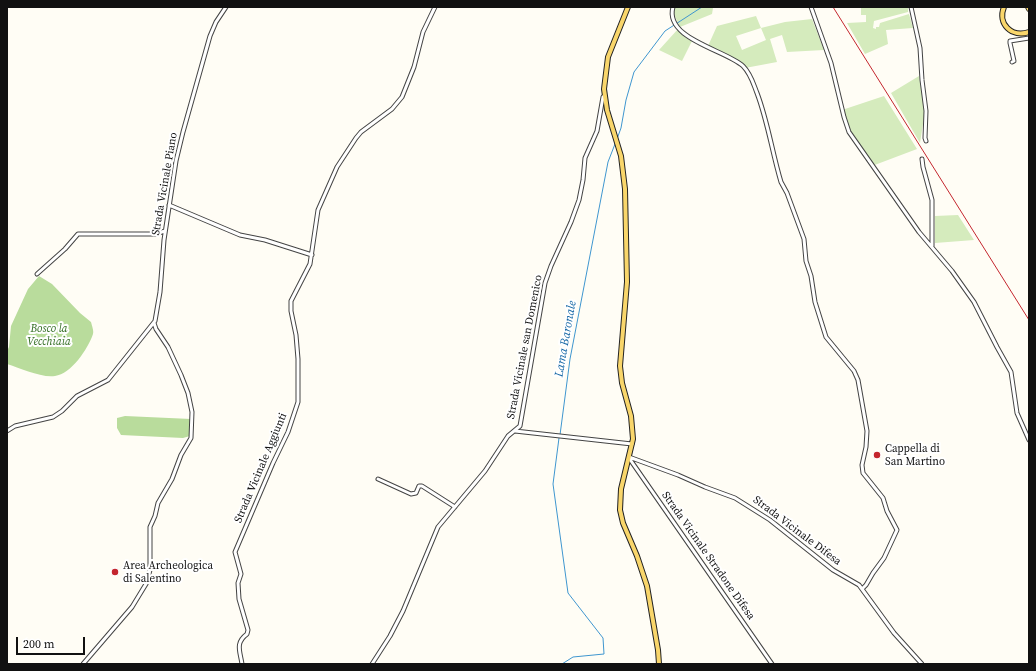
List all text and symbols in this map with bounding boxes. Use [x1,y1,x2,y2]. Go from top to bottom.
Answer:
street label: Strada Vicinale Piano [149,131,181,237]
street label: Strada Vicinale san Domenico [505,274,545,420]
water label: Lama Baronale [552,300,580,378]
park label: Bosco la Vecchiaia [27,322,71,348]
street label: Strada Vicinale Aggiunti [232,411,290,525]
place label: Cappella di San Martino [885,442,945,468]
marker: Cappella di San Martino [872,450,882,460]
street label: Strada Vicinale Stradone Difesa [659,489,757,623]
street label: Strada Vicinale Difesa [750,494,844,568]
place label: Area Archeologica di Salentino [123,559,213,585]
marker: Area Archeologica di Salentino [110,567,120,577]
scale bar [18,629,87,655]
text: 200 m [23,636,55,652]

